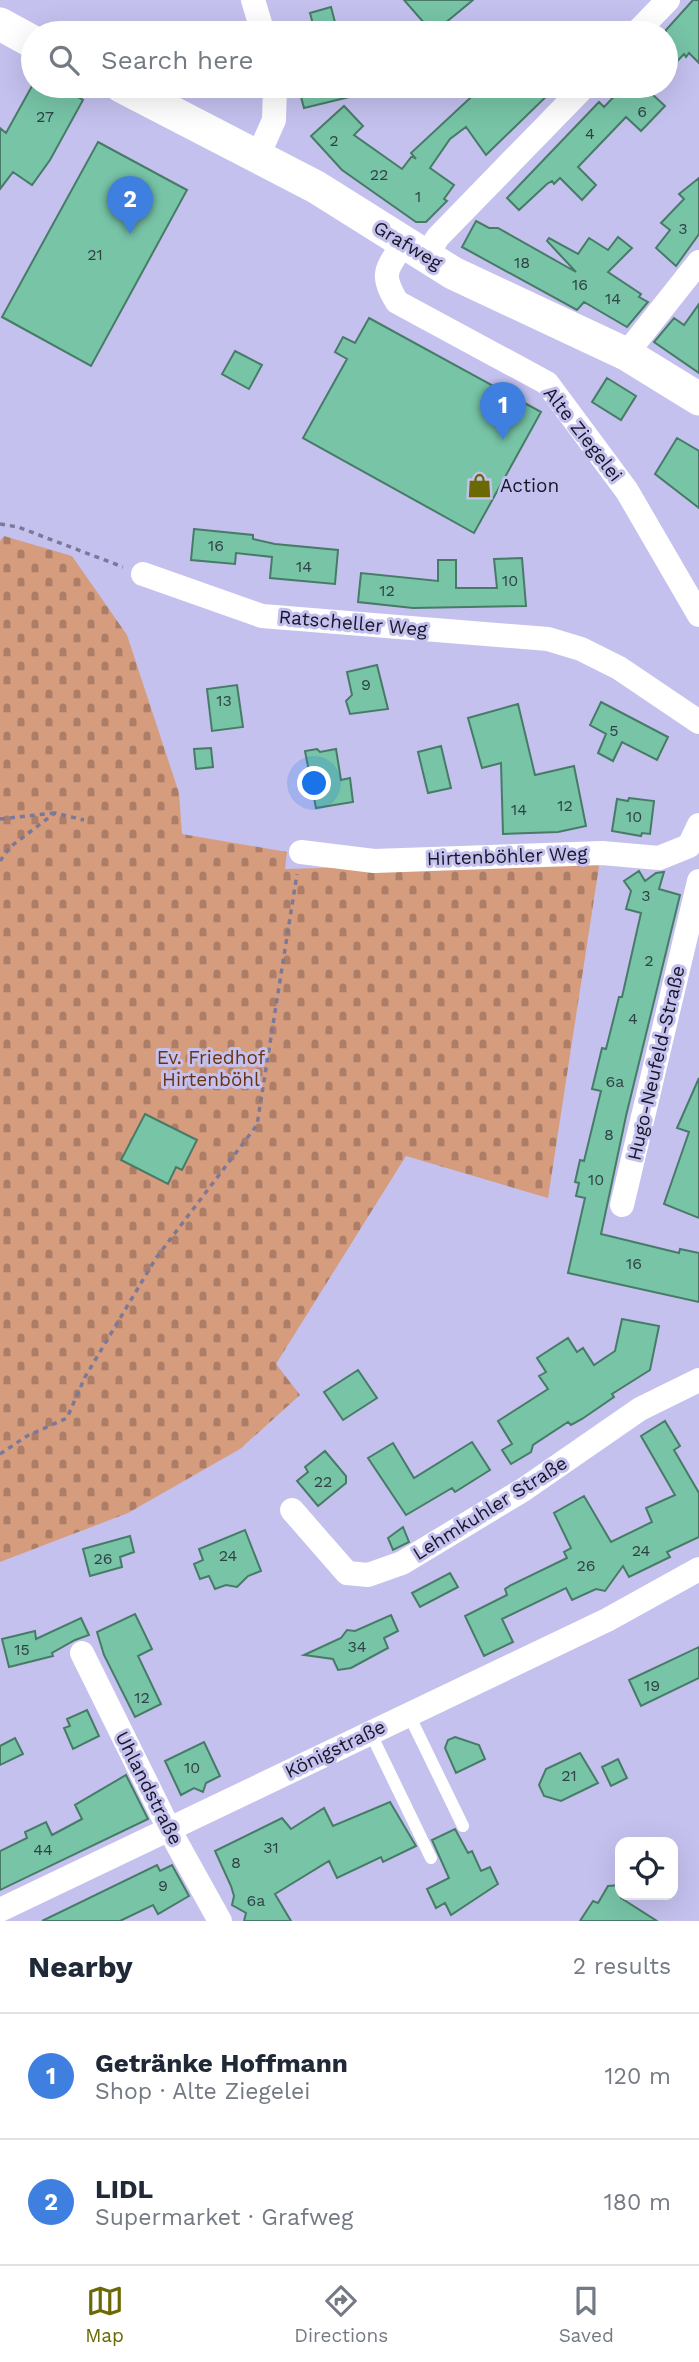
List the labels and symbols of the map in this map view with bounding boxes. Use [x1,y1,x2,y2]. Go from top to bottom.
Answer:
house number: 6 [637,102,647,121]
house number: 27 [36,107,54,126]
house number: 4 [585,124,595,143]
house number: 2 [329,131,339,150]
house number: 22 [370,165,388,184]
pin: 2 [107,176,153,234]
house number: 1 [415,187,421,206]
street label: Grafweg [369,216,447,275]
house number: 3 [678,219,688,238]
house number: 21 [87,245,103,264]
house number: 18 [514,253,530,272]
house number: 16 [572,275,588,294]
house number: 14 [605,289,621,308]
pin: 1 [480,382,526,440]
street label: Alte Ziegelei [539,382,627,486]
shop icon: Action [466,471,494,499]
place label: Action [500,474,559,497]
house number: 16 [208,536,224,555]
house number: 14 [296,557,312,576]
house number: 10 [502,571,518,590]
house number: 12 [379,581,395,600]
street label: Ratscheller Weg [278,605,429,641]
house number: 9 [361,675,371,694]
house number: 13 [216,691,232,710]
house number: 5 [609,721,619,740]
your location [297,766,331,800]
house number: 12 [557,796,573,815]
house number: 14 [511,800,527,819]
house number: 10 [626,807,642,826]
street label: Hirtenböhler Weg [426,842,589,870]
house number: 3 [641,886,651,905]
house number: 2 [644,951,654,970]
street label: Hugo-Neufeld-Straße [622,963,690,1163]
house number: 4 [628,1009,638,1028]
park label: Ev. Friedhof Hirtenböhl [157,1046,266,1091]
house number: 6a [606,1072,624,1091]
house number: 8 [604,1125,614,1144]
house number: 10 [588,1170,604,1189]
house number: 16 [626,1254,642,1273]
street label: Lehmkuhler Straße [409,1451,571,1565]
house number: 22 [314,1472,332,1491]
house number: 24 [632,1541,651,1560]
house number: 24 [219,1546,238,1565]
house number: 26 [93,1549,113,1568]
house number: 26 [576,1556,596,1575]
house number: 34 [347,1637,367,1656]
house number: 15 [14,1640,30,1659]
house number: 19 [644,1676,660,1695]
house number: 12 [134,1688,150,1707]
street label: Königstraße [281,1715,389,1783]
street label: Uhlandstraße [111,1727,187,1849]
house number: 10 [184,1758,200,1777]
house number: 21 [561,1766,577,1785]
house number: 31 [263,1838,279,1857]
house number: 44 [33,1840,53,1859]
house number: 8 [231,1853,241,1872]
house number: 9 [158,1876,168,1895]
house number: 6a [247,1891,265,1910]

